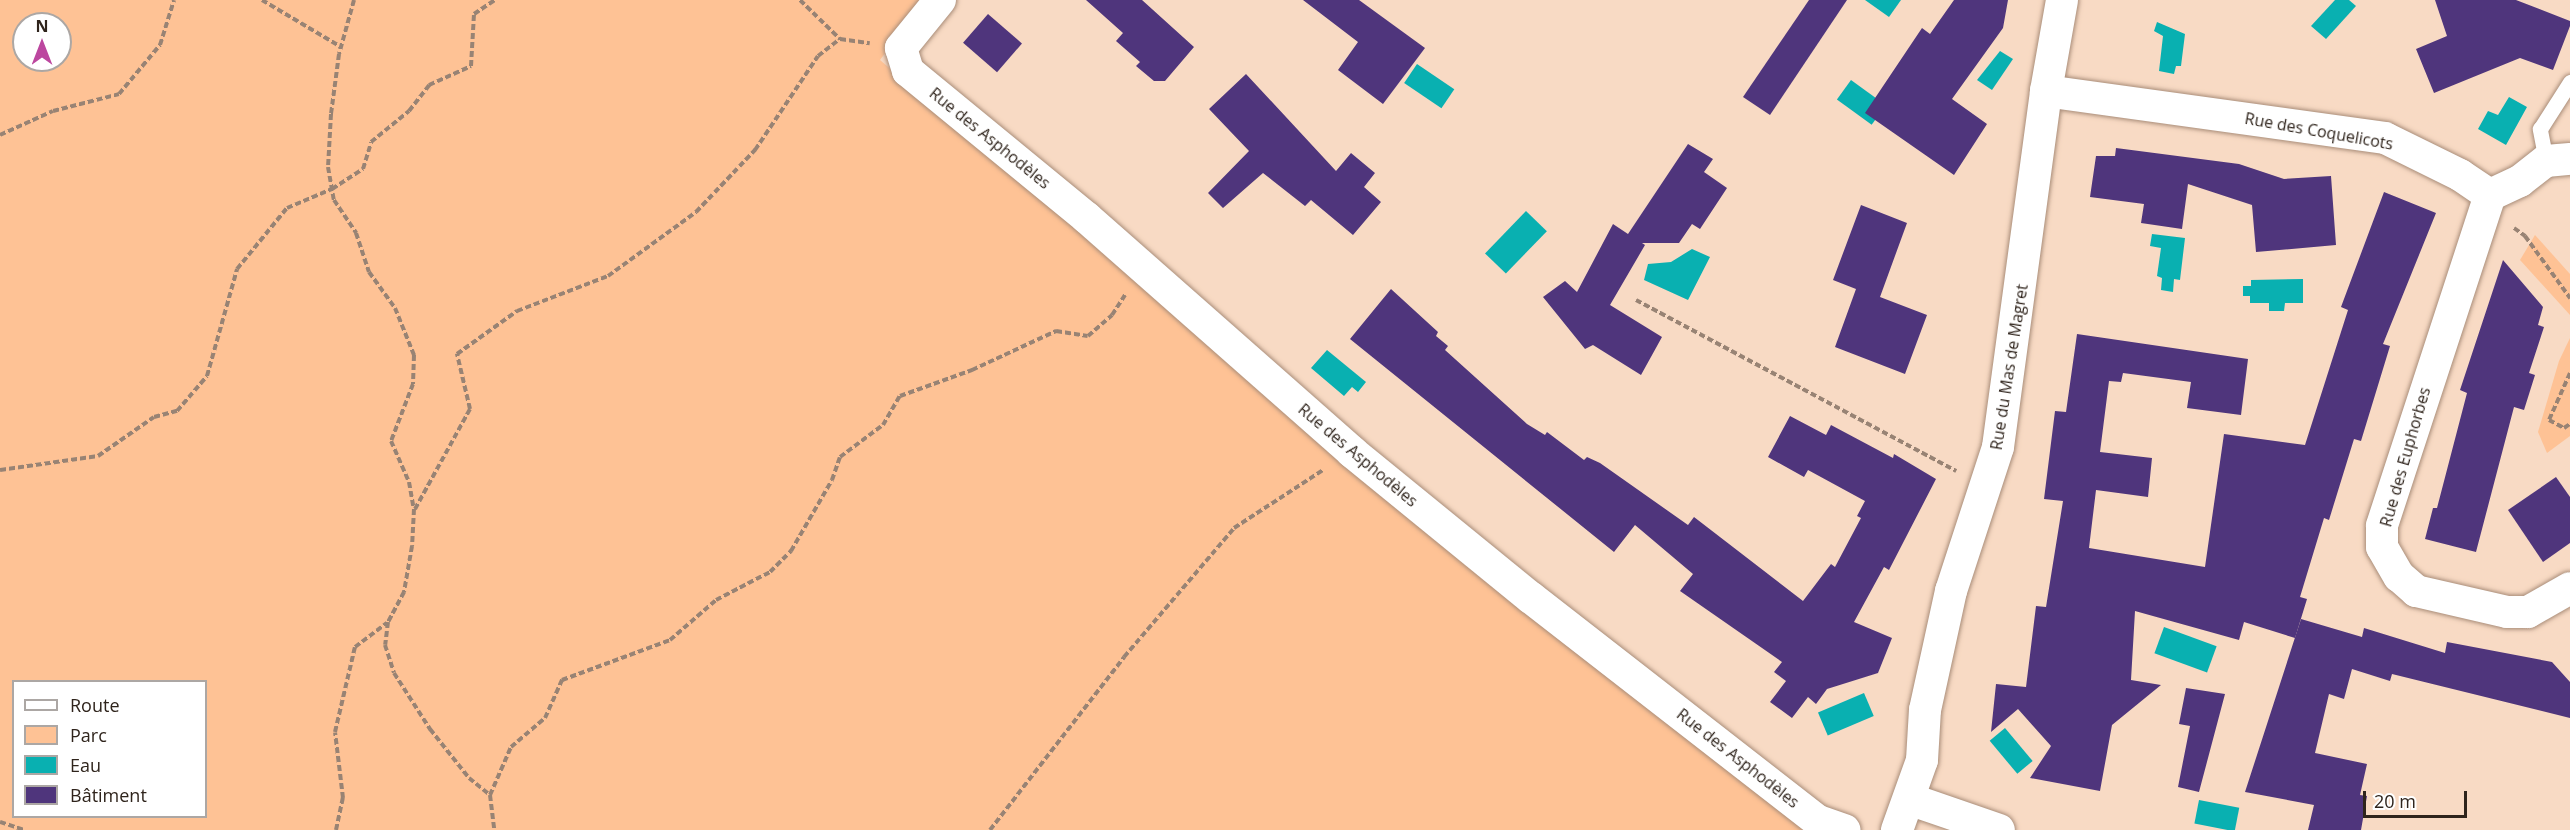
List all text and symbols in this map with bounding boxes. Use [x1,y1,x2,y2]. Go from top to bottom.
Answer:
north arrow [12,12,72,72]
text: N [35,15,49,37]
street label: Rue des Asphodèles [926,83,1054,193]
street label: Rue des Coquelicots [2243,108,2395,154]
street label: Rue du Mas de Magret [1986,283,2032,451]
street label: Rue des Euphorbes [2376,385,2434,529]
street label: Rue des Asphodèles [1294,400,1422,510]
legend [12,680,207,818]
text: Route [70,693,120,717]
street label: Rue des Asphodèles [1673,704,1803,812]
text: Parc [70,723,107,747]
text: Eau [70,753,101,777]
scale bar [2366,779,2470,817]
text: Bâtiment [70,783,147,807]
text: 20 m [2374,789,2416,813]

